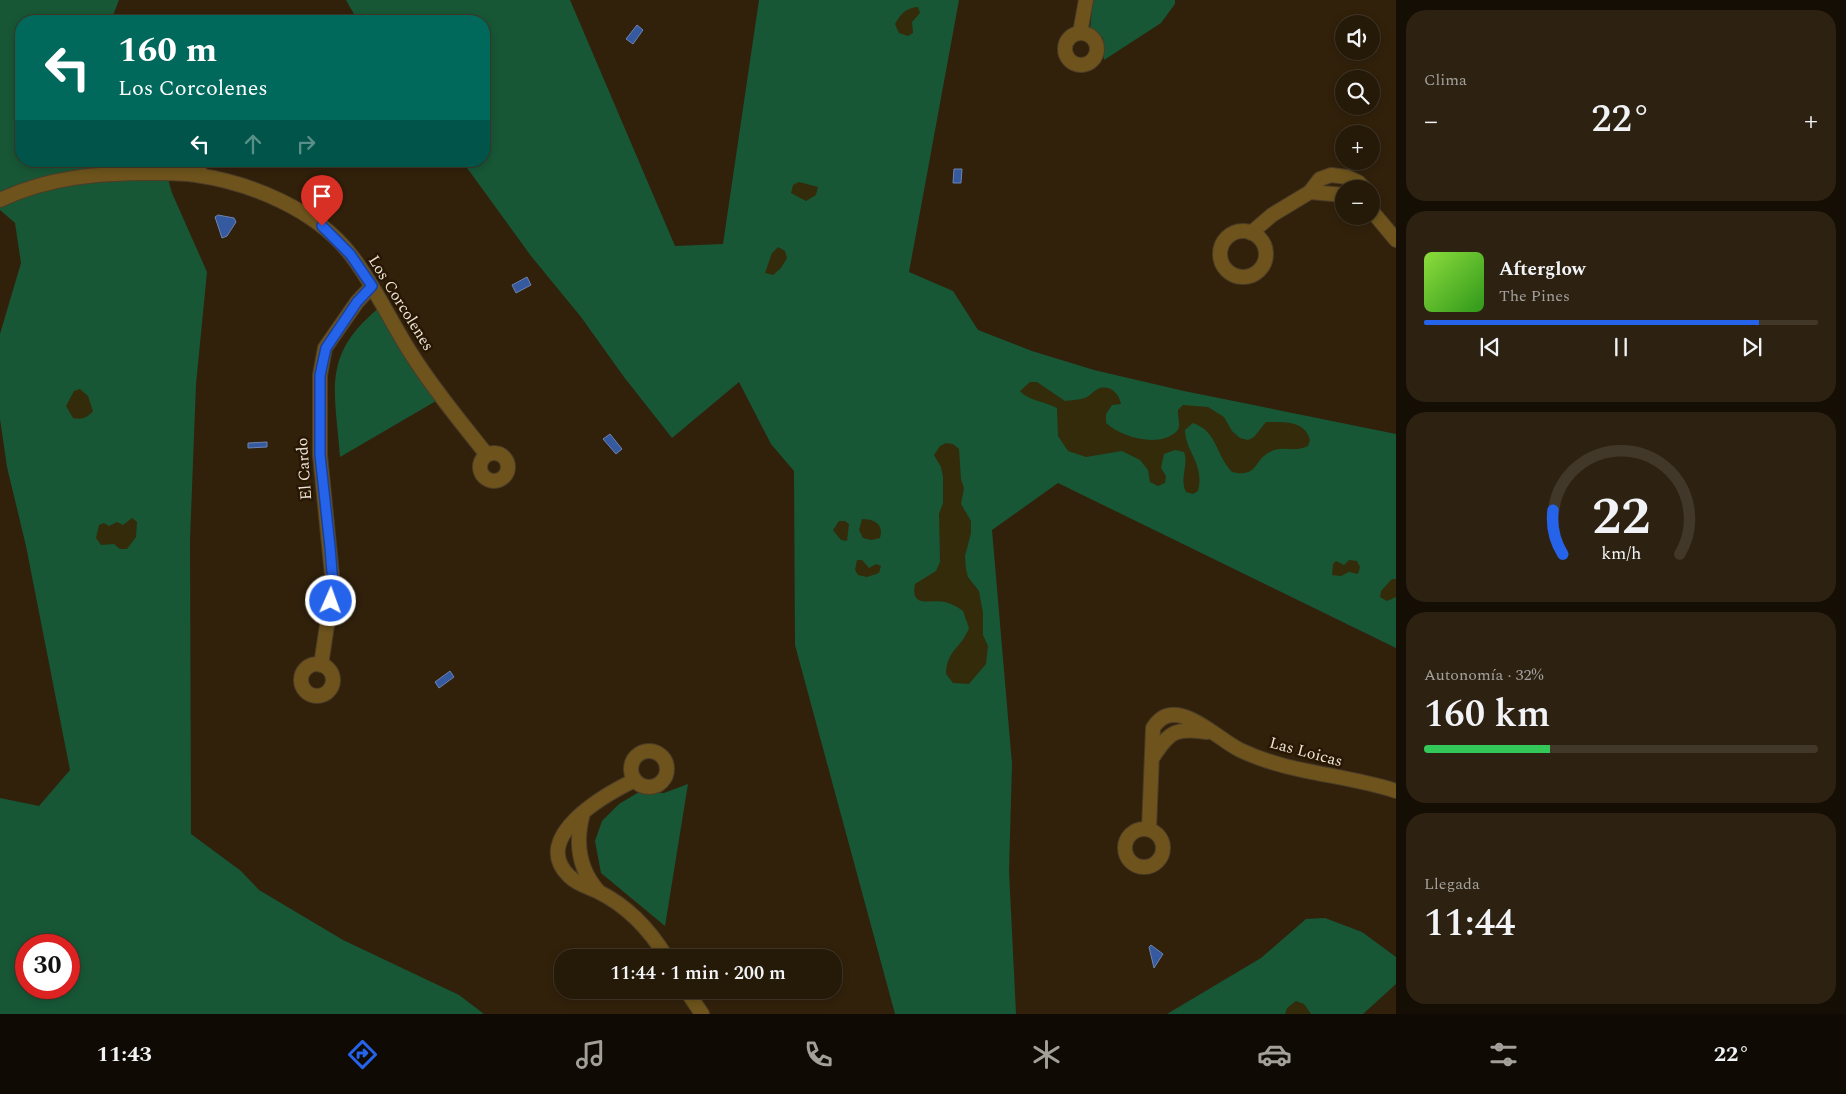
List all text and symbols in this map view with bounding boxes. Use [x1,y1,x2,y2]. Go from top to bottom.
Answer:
map controls [1335,15,1380,225]
button: sound [1335,15,1380,60]
text: 160 m [118,24,217,77]
icon: left [35,35,100,100]
text: Clima [1424,68,1467,92]
button: search [1335,70,1380,115]
text: Los Corcolenes [118,72,268,105]
text: 22° [1591,91,1651,149]
text: − [1424,100,1438,143]
text: + [1804,100,1818,143]
button: + [1335,125,1380,170]
icon: left [186,130,214,158]
icon: ahead [239,130,267,158]
icon: right [292,130,320,158]
pin [301,175,343,226]
button: − [1335,180,1380,225]
icon: arrive [308,182,336,210]
street label: Los Corcolenes [362,250,440,356]
text: Afterglow [1499,255,1586,284]
text: The Pines [1499,284,1570,308]
icon: previous [1476,333,1504,361]
icon: pause [1607,333,1635,361]
icon: next [1738,333,1766,361]
street label: El Cardo [290,437,318,501]
text: 22 [1592,478,1650,557]
text: km/h [1601,540,1641,567]
position arrow [304,574,356,626]
text: Autonomía · 32% [1424,663,1543,687]
text: 160 km [1424,686,1550,744]
street label: Las Loicas [1267,731,1345,773]
text: Llegada [1424,872,1480,896]
text: 11:44 [1424,895,1515,953]
speed limit sign: 30 [15,934,80,999]
text: 11:44 · 1 min · 200 m [610,959,786,988]
icon: directions [345,1037,380,1072]
icon: music [573,1037,608,1072]
icon: phone [801,1037,836,1072]
icon: climate [1029,1037,1064,1072]
icon: car [1257,1037,1292,1072]
icon: filters [1486,1037,1521,1072]
text: 11:43 [97,1038,152,1071]
text: 22° [1714,1038,1749,1071]

